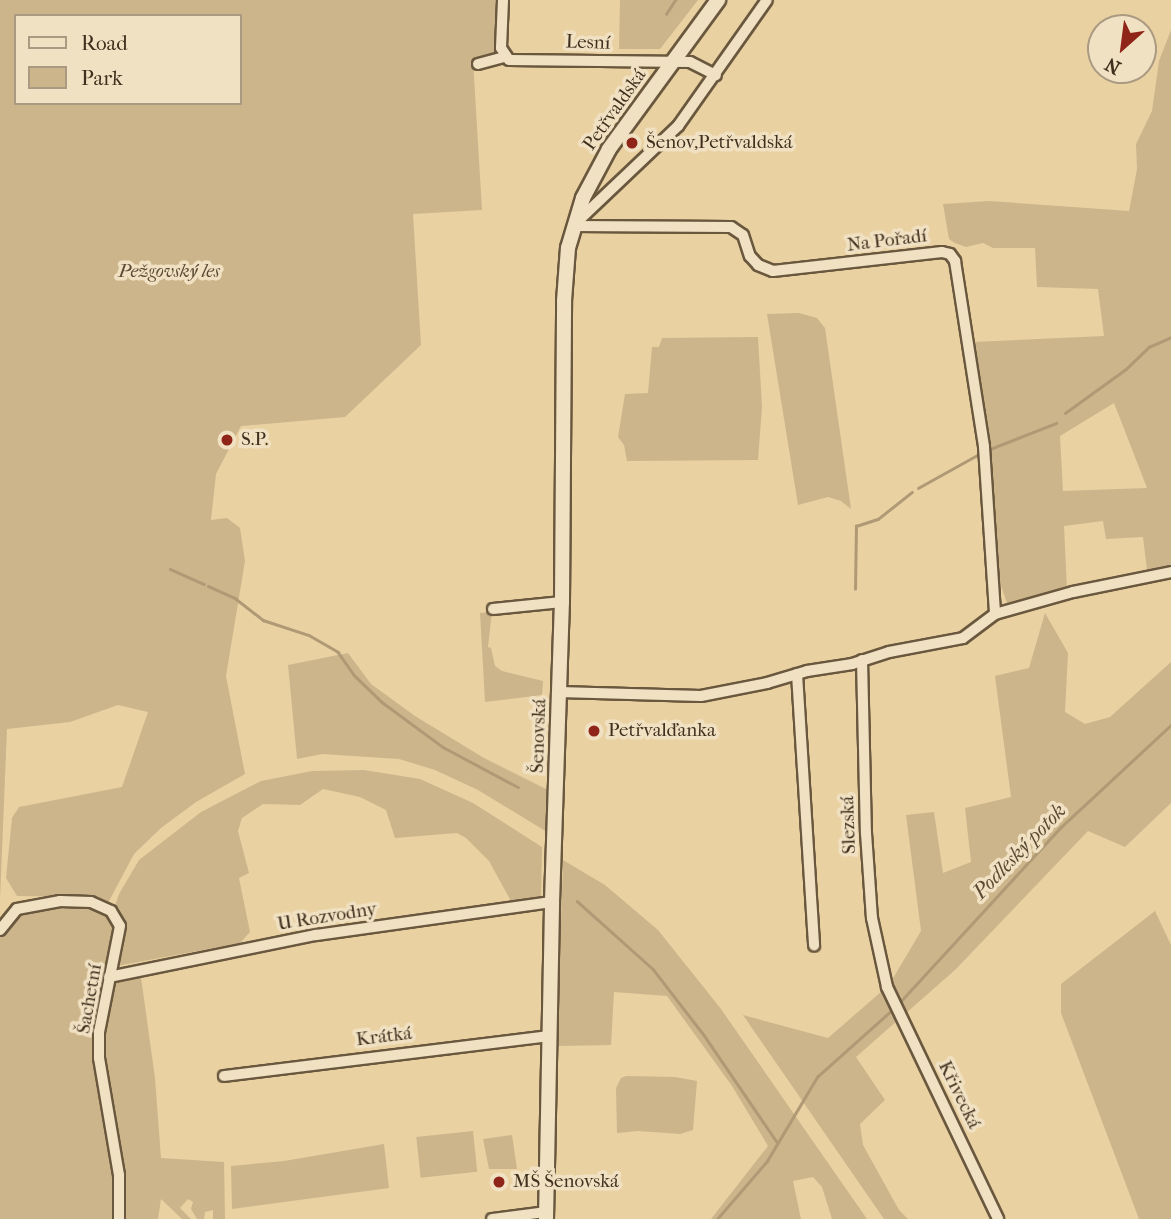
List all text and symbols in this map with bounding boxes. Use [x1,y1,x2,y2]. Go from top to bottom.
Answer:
legend [14,14,242,105]
north arrow [1087,14,1157,84]
text: Road [81,31,128,55]
street label: Lesní [565,31,611,55]
text: N [1102,53,1125,79]
street label: Petřvaldská [579,65,651,155]
text: Park [81,66,123,90]
place label: Šenov,Petřvaldská [646,132,793,154]
marker: Šenov,Petřvaldská [624,135,640,151]
street label: Na Pořadí [846,225,928,257]
park label: Pežgovský les [118,261,220,283]
place label: S.P. [241,429,268,451]
marker: S.P. [219,432,235,448]
street label: Šenovská [526,698,552,774]
place label: Petřvalďanka [608,720,716,742]
marker: Petřvalďanka [586,723,602,739]
street label: Slezská [837,795,861,855]
water label: Podleský potok [967,798,1071,904]
street label: U Rozvodny [276,898,378,936]
street label: Šachetní [73,962,107,1036]
street label: Krátká [355,1022,413,1052]
street label: Křivecká [933,1057,985,1133]
place label: MŠ Šenovská [513,1171,619,1193]
marker: MŠ Šenovská [491,1174,507,1190]

